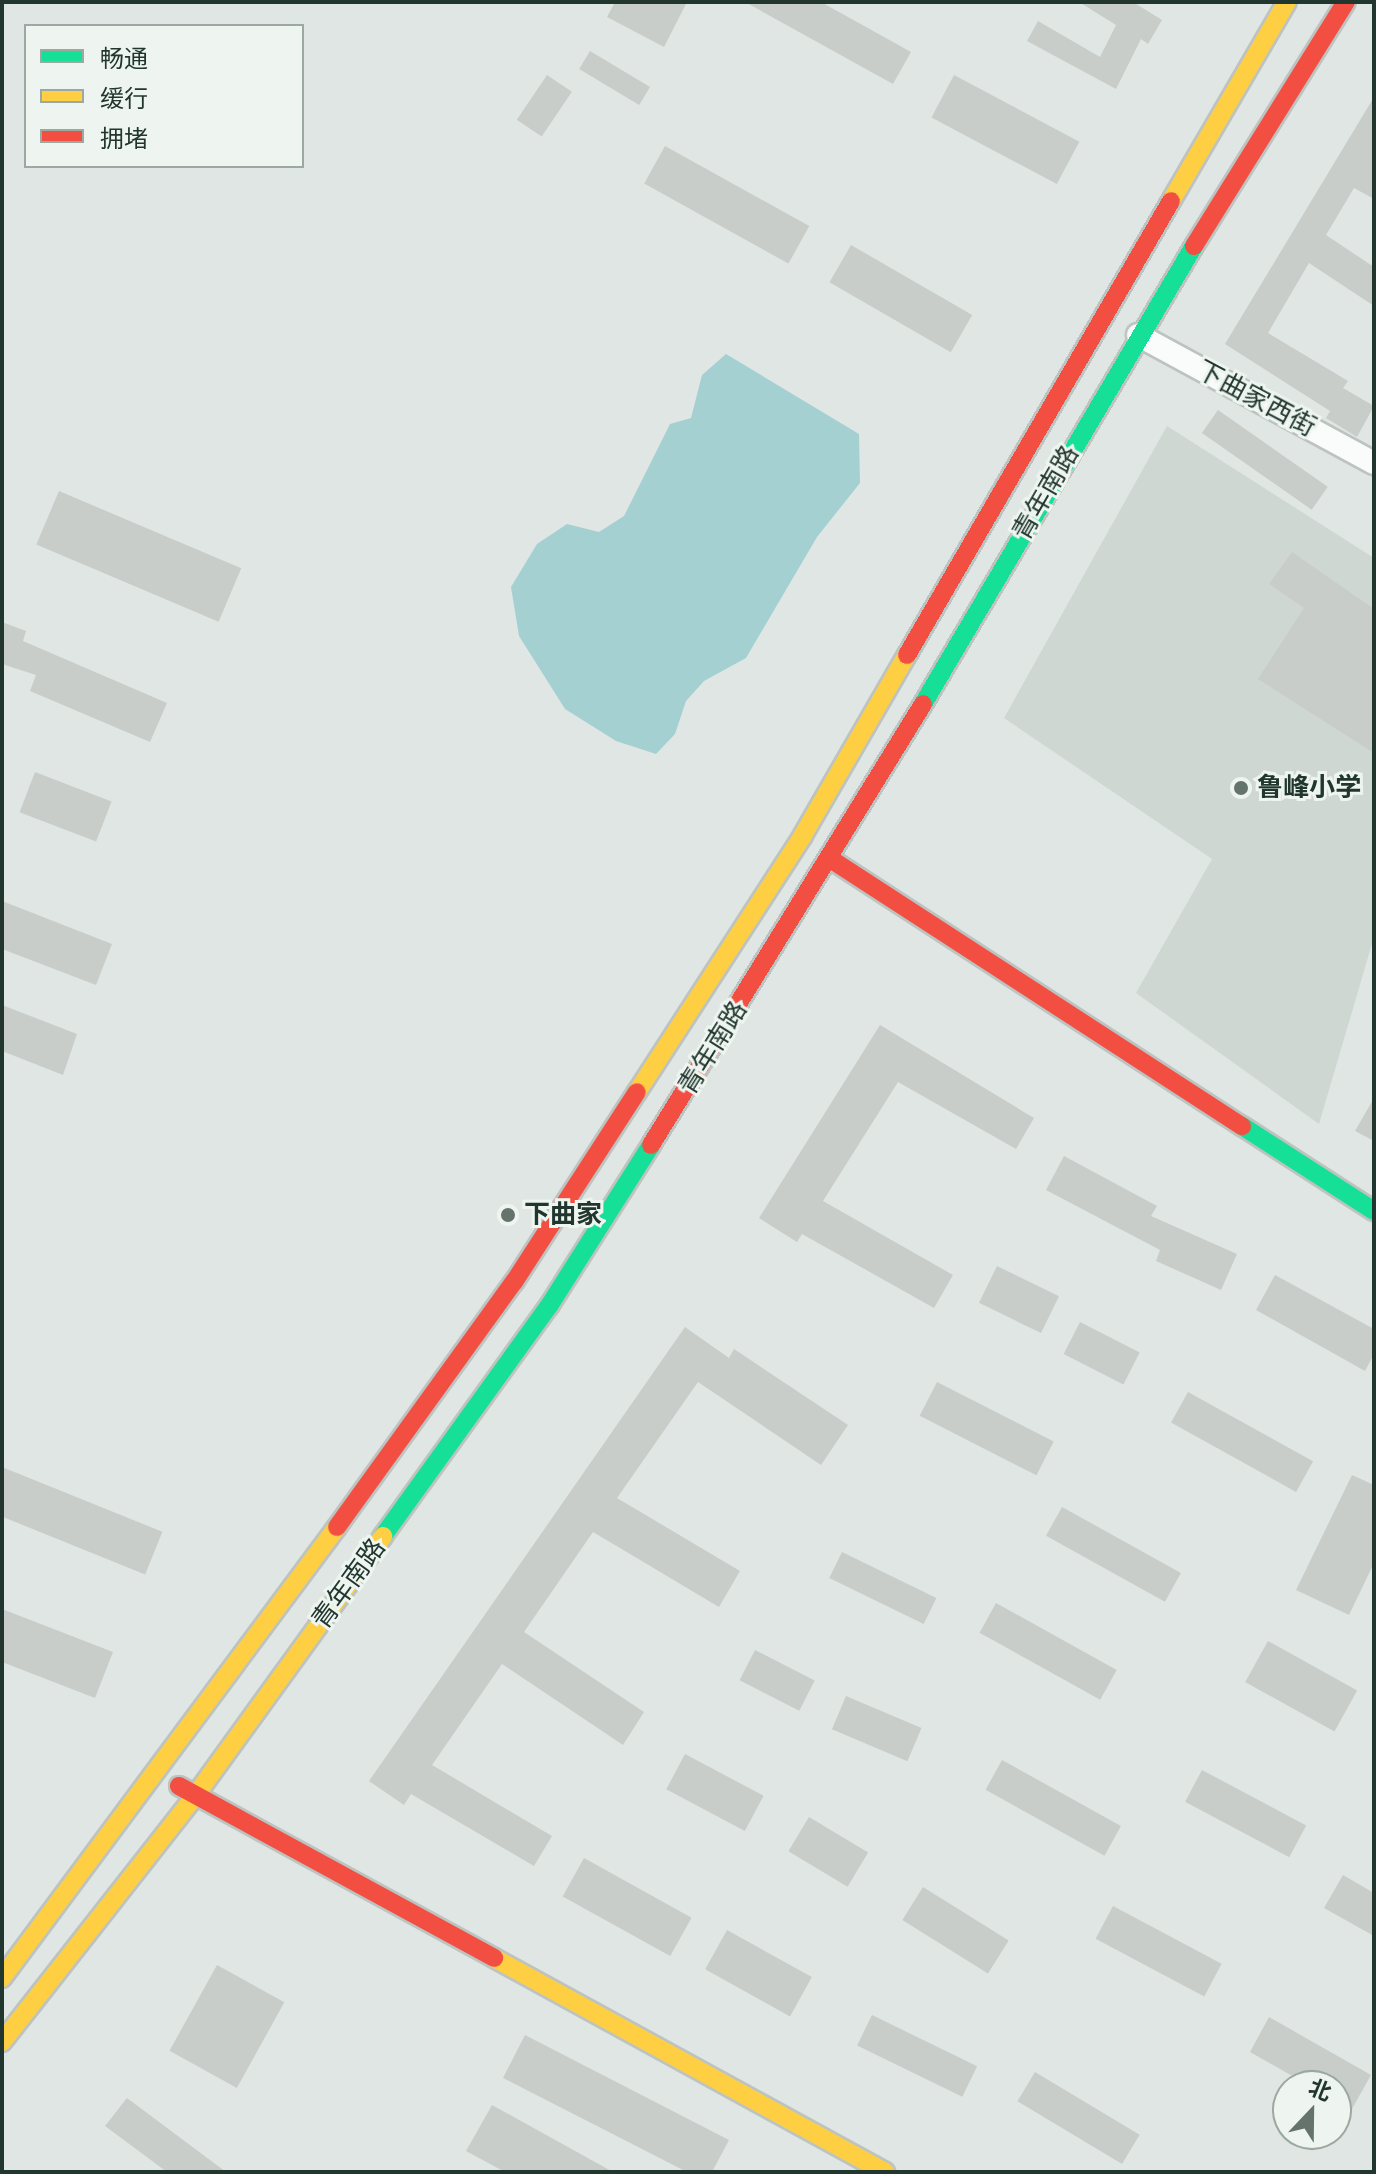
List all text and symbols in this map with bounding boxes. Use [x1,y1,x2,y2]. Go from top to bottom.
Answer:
legend [24,24,304,168]
text: 畅通 [100,43,148,74]
text: 缓行 [100,83,148,114]
text: 拥堵 [100,123,148,154]
street label: 下曲家西街 [1191,355,1321,443]
street label: 青年南路 [1006,440,1086,546]
place label: 鲁峰小学 [1257,772,1361,804]
marker: 鲁峰小学 [1232,779,1250,797]
street label: 青年南路 [672,996,754,1100]
place label: 下曲家 [524,1199,602,1231]
marker: 下曲家 [499,1206,517,1224]
street label: 青年南路 [306,1533,392,1635]
north arrow [1272,2070,1352,2150]
text: 北 [1305,2072,1336,2107]

